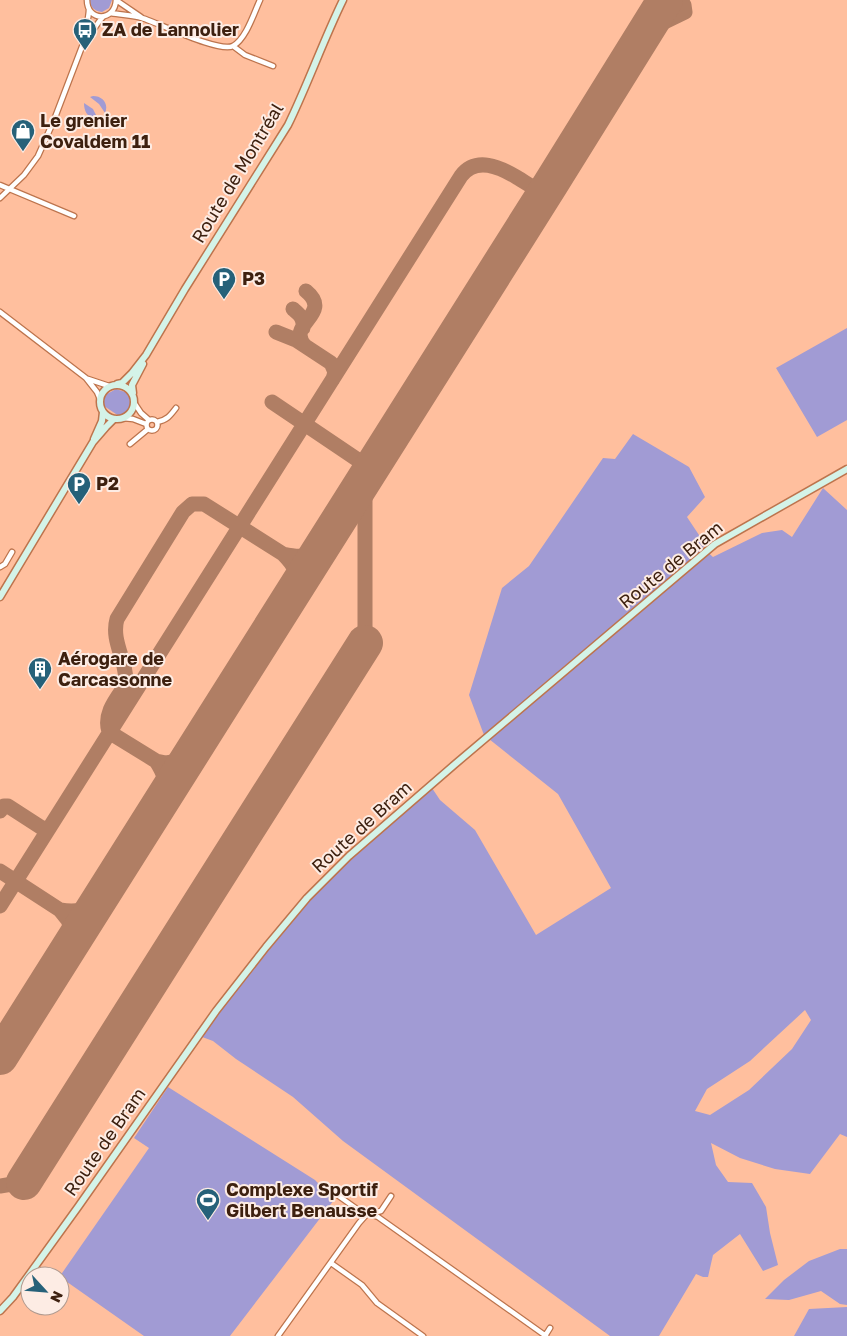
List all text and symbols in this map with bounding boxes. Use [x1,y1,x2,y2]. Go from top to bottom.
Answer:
bus stop icon: ZA de Lannolier [72,17,98,51]
place label: ZA de Lannolier [102,18,239,40]
street label: Route de Montréal [187,98,288,247]
place label: Le grenier Covaldem 11 [40,109,150,152]
shop icon: Le grenier Covaldem 11 [10,118,36,152]
parking icon: P3 [211,266,237,300]
place label: P3 [242,267,265,289]
parking icon: P2 [66,471,92,505]
place label: P2 [96,472,119,494]
street label: Route de Bram [614,516,727,613]
place label: Aérogare de Carcassonne [58,647,172,690]
building icon: Aérogare de Carcassonne [27,656,53,690]
street label: Route de Bram [307,776,416,877]
street label: Route de Bram [59,1083,150,1200]
place label: Complexe Sportif Gilbert Benausse [226,1178,378,1221]
sports icon: Complexe Sportif Gilbert Benausse [195,1187,221,1221]
north arrow [20,1266,70,1316]
text: N [47,1288,67,1305]

